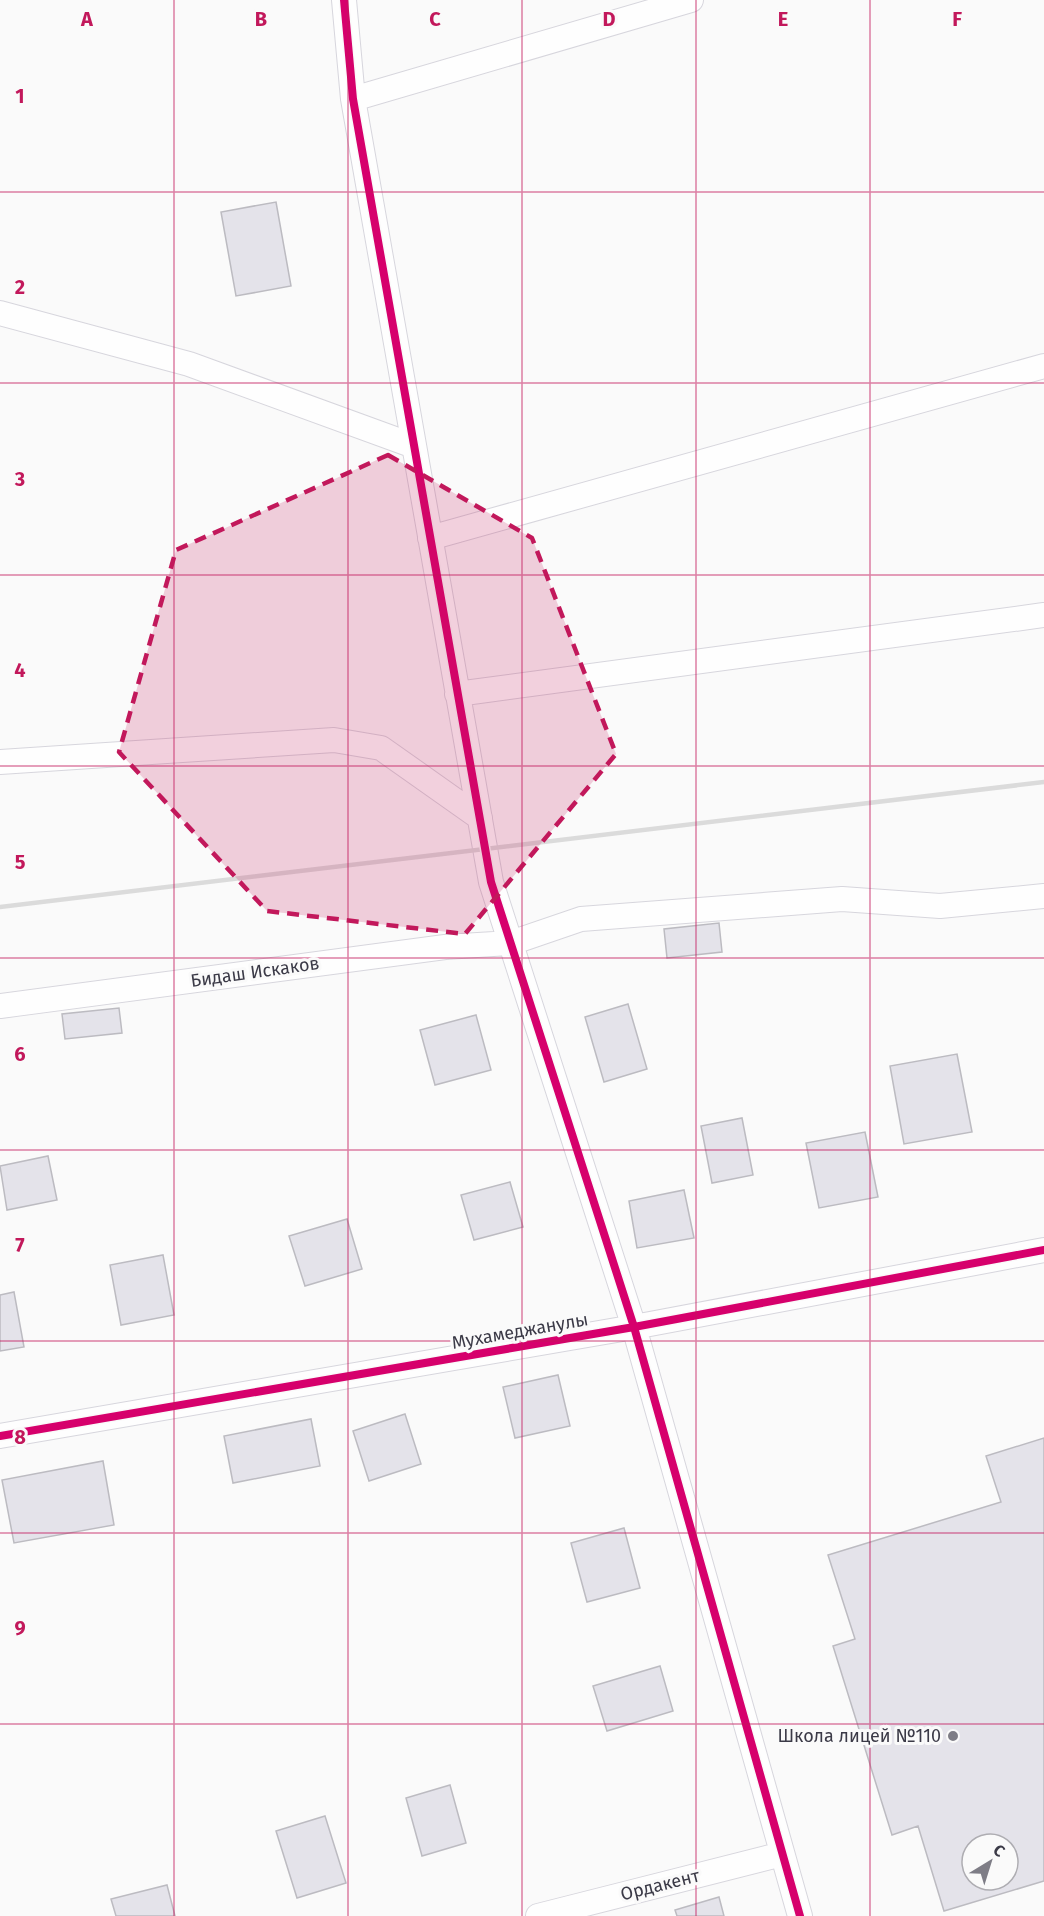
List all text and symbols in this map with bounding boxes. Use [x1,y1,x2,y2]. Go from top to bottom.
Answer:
text: A [80,7,94,31]
text: B [255,7,267,31]
text: C [429,7,441,31]
text: D [602,7,616,31]
text: E [778,7,788,31]
text: F [952,7,962,31]
text: 1 [15,84,25,108]
text: 2 [15,275,25,299]
text: 3 [14,467,25,491]
text: 4 [14,658,26,682]
text: 5 [15,850,26,874]
street label: Бидаш Искаков [189,952,321,992]
text: 6 [14,1042,26,1066]
text: 7 [15,1233,25,1257]
street label: Мухамеджанулы [450,1308,590,1354]
text: 8 [14,1425,26,1449]
text: 9 [14,1616,26,1640]
place label: Школа лицей №110 [777,1725,941,1747]
marker: Школа лицей №110 [946,1729,960,1743]
north arrow [960,1832,1020,1892]
text: С [989,1840,1009,1861]
street label: Ордакент [618,1864,703,1905]

